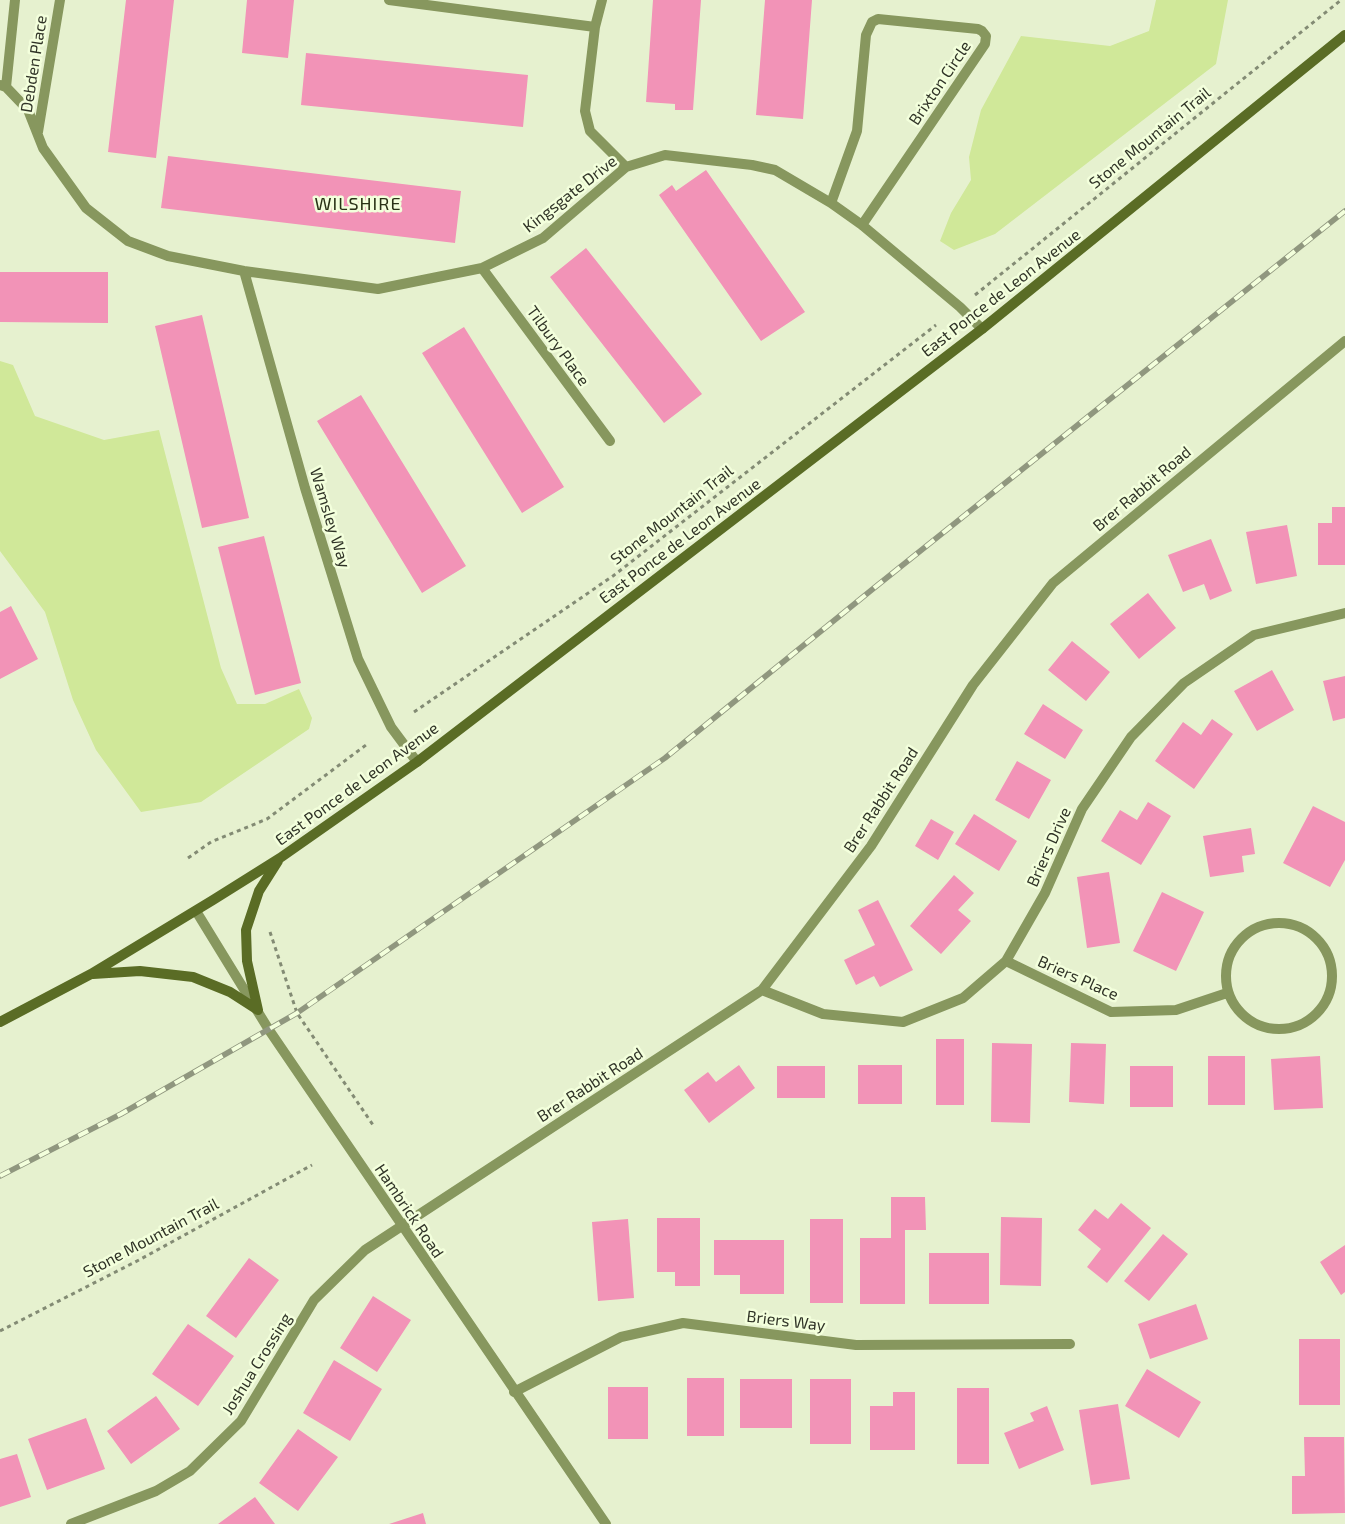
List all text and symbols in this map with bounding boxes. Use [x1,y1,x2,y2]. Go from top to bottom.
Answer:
street label: Debden Place [17,14,51,114]
street label: Brixton Circle [905,37,975,129]
street label: Stone Mountain Trail [1085,83,1215,193]
street label: Kingsgate Drive [519,151,621,237]
district label: WILSHIRE [313,193,403,215]
street label: East Ponce de Leon Avenue [918,225,1084,361]
street label: Tilbury Place [523,302,593,390]
street label: Brer Rabbit Road [1089,442,1195,536]
street label: Stone Mountain Trail [607,461,737,569]
street label: Wamsley Way [306,466,354,570]
street label: East Ponce de Leon Avenue [596,474,764,608]
street label: East Ponce de Leon Avenue [272,718,442,850]
street label: Brer Rabbit Road [840,744,922,856]
street label: Briers Drive [1023,804,1075,890]
street label: Briers Place [1035,952,1121,1004]
street label: Brer Rabbit Road [534,1044,646,1126]
street label: Hambrick Road [370,1160,448,1262]
street label: Stone Mountain Trail [80,1194,222,1282]
street label: Briers Way [746,1307,826,1335]
street label: Joshua Crossing [218,1310,296,1418]

